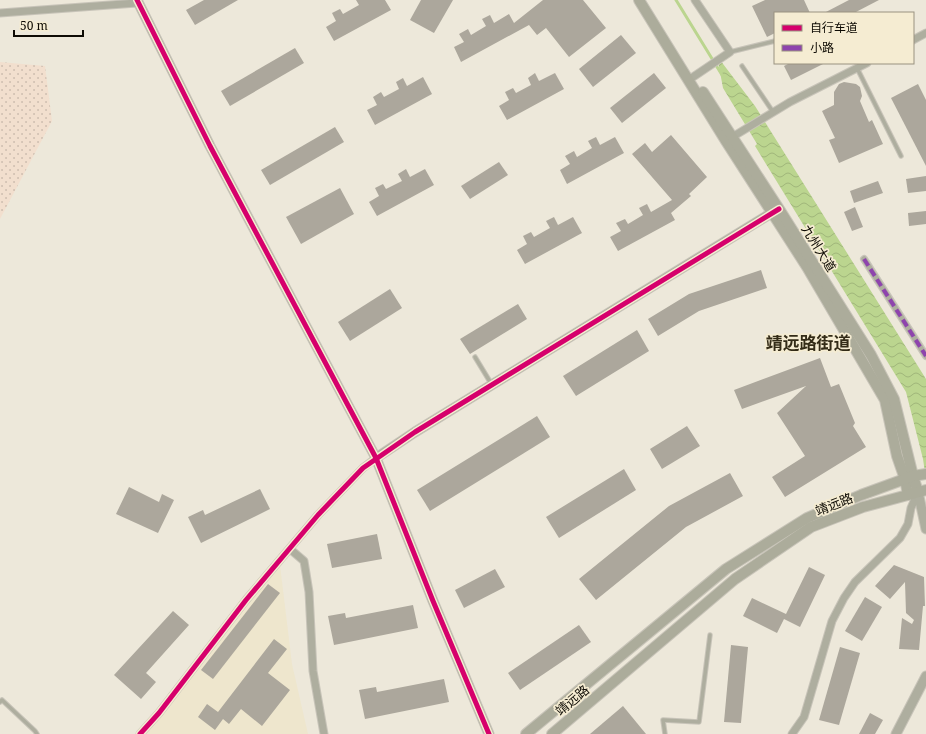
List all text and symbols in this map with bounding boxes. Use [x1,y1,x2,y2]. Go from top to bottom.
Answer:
scale bar [14,12,83,38]
legend [774,12,914,64]
text: 50 m [20,17,48,34]
text: 自行车道 [810,19,858,36]
text: 小路 [810,39,834,56]
street label: 九州大道 [798,221,840,275]
district label: 靖远路街道 [766,331,851,354]
street label: 靖远路 [813,489,855,519]
street label: 靖远路 [551,681,593,719]

